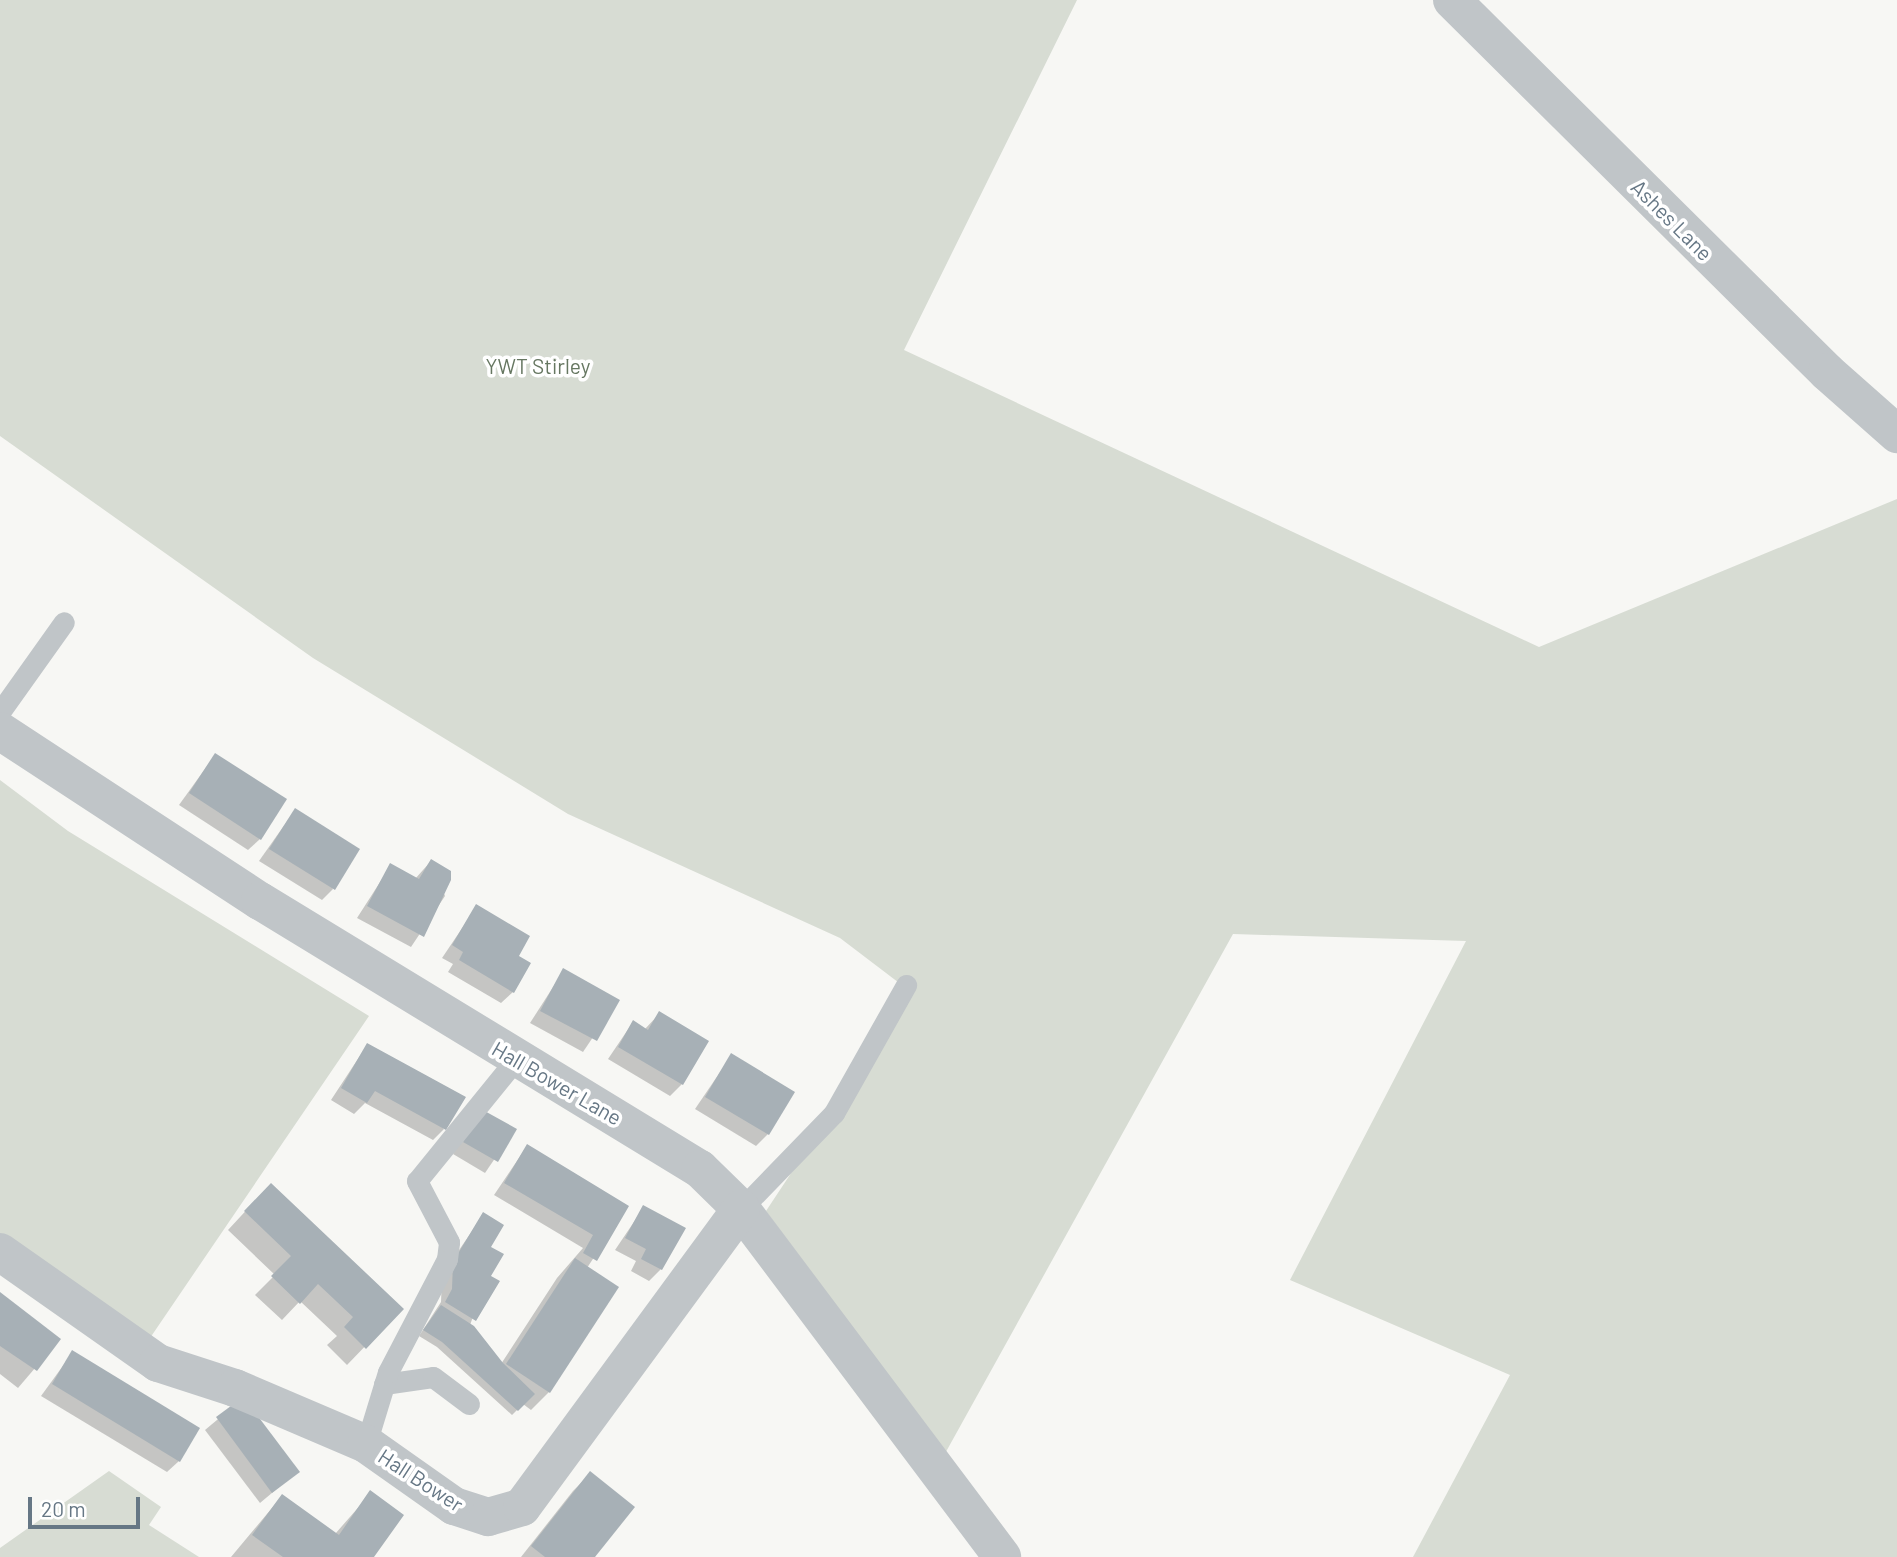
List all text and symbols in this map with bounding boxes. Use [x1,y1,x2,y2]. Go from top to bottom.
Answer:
street label: Ashes Lane [1626,174,1718,266]
park label: YWT Stirley [486,353,590,379]
street label: Hall Bower Lane [488,1036,626,1130]
street label: Hall Bower [374,1443,468,1517]
scale bar [32,1484,144,1528]
text: 20 m [41,1496,86,1521]

